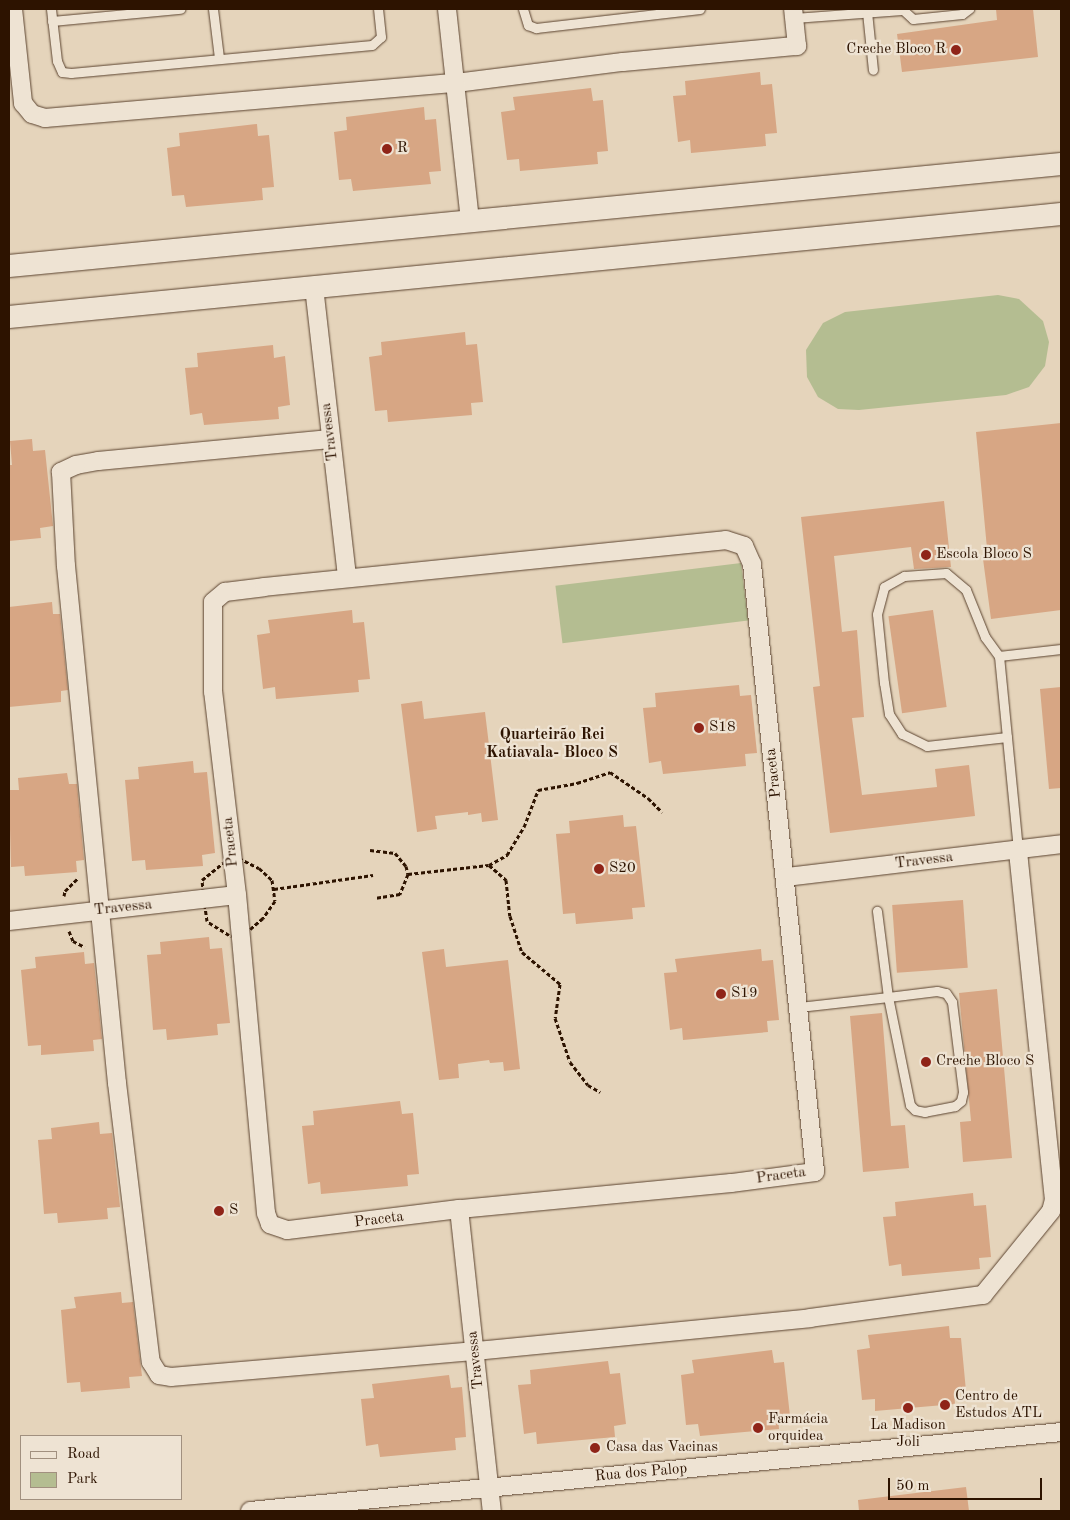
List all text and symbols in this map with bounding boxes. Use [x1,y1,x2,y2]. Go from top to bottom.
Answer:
place label: Creche Bloco R [846,41,946,59]
marker: Creche Bloco R [950,44,962,56]
place label: R [397,140,408,158]
marker: R [381,143,393,155]
street label: Travessa [318,402,342,462]
place label: Escola Bloco S [936,546,1032,564]
marker: Escola Bloco S [920,549,932,561]
place label: S18 [709,719,736,737]
marker: S18 [693,722,705,734]
district label: Quarteirão Rei Katiavala- Bloco S [486,725,618,763]
street label: Praceta [762,747,786,799]
street label: Praceta [219,816,243,868]
street label: Travessa [894,849,954,873]
place label: S20 [609,860,636,878]
marker: S20 [593,863,605,875]
street label: Travessa [93,896,153,920]
place label: S19 [731,985,758,1003]
marker: S19 [715,988,727,1000]
place label: Creche Bloco S [936,1053,1034,1071]
marker: Creche Bloco S [920,1056,932,1068]
street label: Praceta [755,1164,807,1188]
place label: S [229,1202,238,1220]
marker: S [213,1205,225,1217]
street label: Praceta [353,1208,405,1232]
street label: Travessa [464,1330,488,1390]
place label: Centro de Estudos ATL [955,1387,1042,1422]
marker: Centro de Estudos ATL [939,1399,951,1411]
marker: La Madison Joli [902,1402,914,1414]
place label: Farmácia orquidea [768,1410,828,1445]
place label: La Madison Joli [870,1416,946,1451]
marker: Farmácia orquidea [752,1422,764,1434]
legend [20,1435,182,1500]
place label: Casa das Vacinas [606,1439,718,1457]
marker: Casa das Vacinas [588,1441,602,1455]
text: Road [67,1447,100,1462]
street label: Rua dos Palop [594,1460,688,1486]
scale bar [890,1468,1044,1500]
text: Park [67,1472,98,1487]
text: 50 m [896,1479,930,1494]

